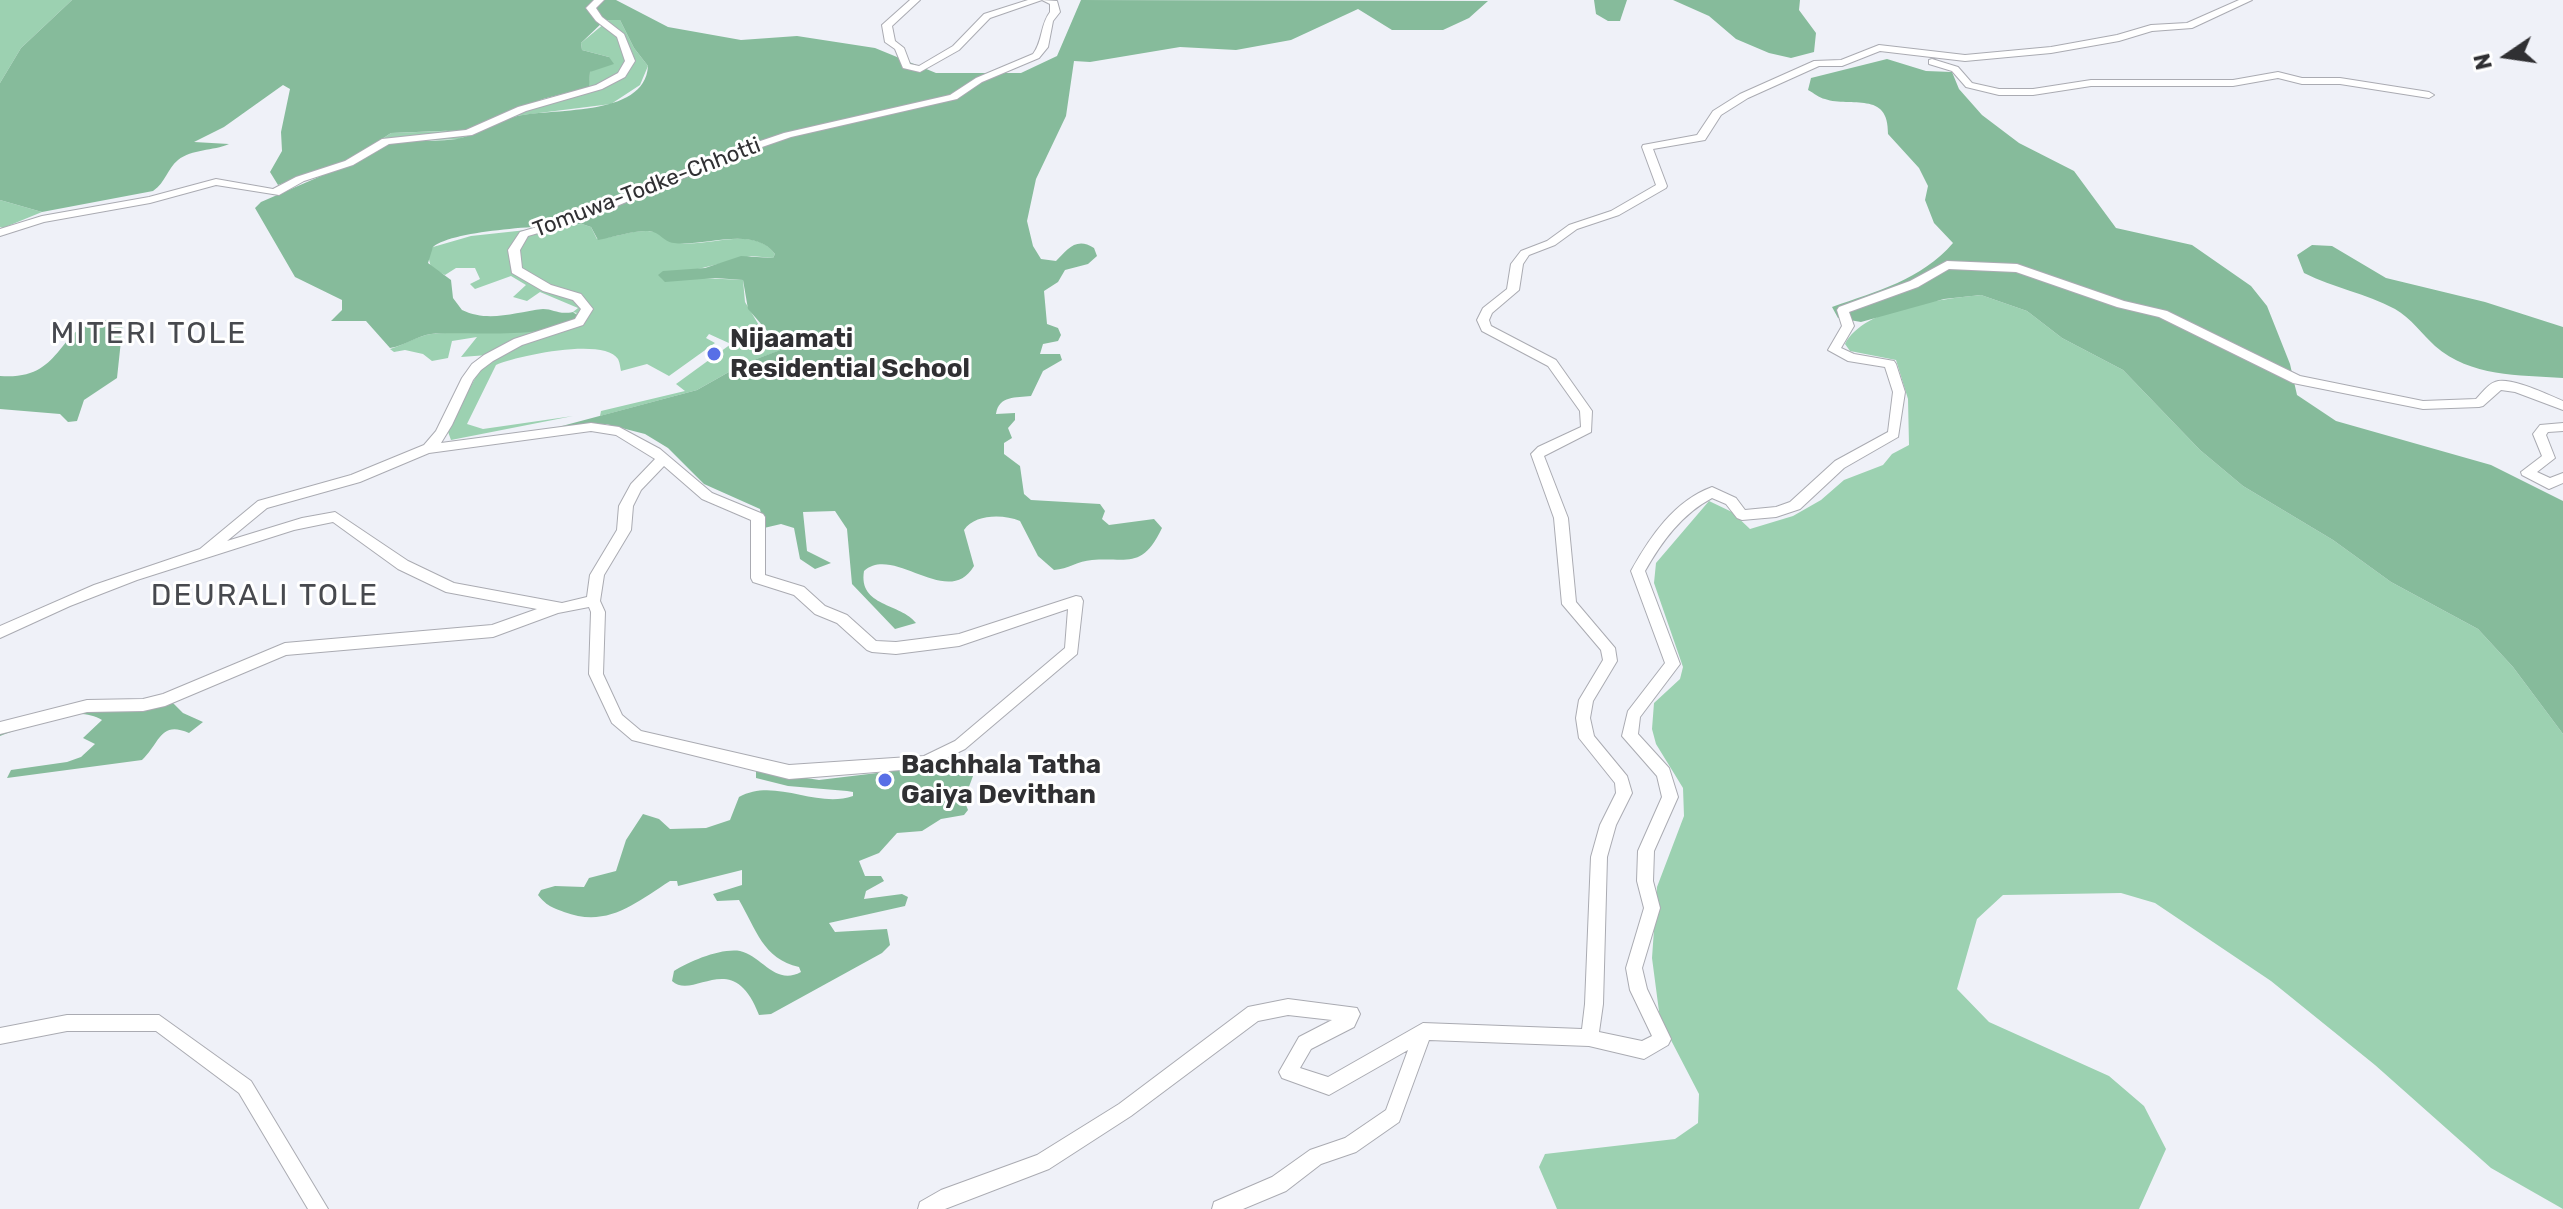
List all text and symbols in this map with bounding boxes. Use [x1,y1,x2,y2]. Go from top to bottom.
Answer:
north arrow [2467,16,2547,96]
text: N [2468,51,2498,72]
street label: Tomuwa-Todke-Chhotti [530,132,764,244]
district label: MITERI TOLE [50,316,248,352]
place label: Nijaamati Residential School [730,323,970,384]
marker: Nijaamati Residential School [705,345,723,363]
district label: DEURALI TOLE [151,578,379,614]
place label: Bachhala Tatha Gaiya Devithan [901,749,1101,810]
marker: Bachhala Tatha Gaiya Devithan [876,771,894,789]

